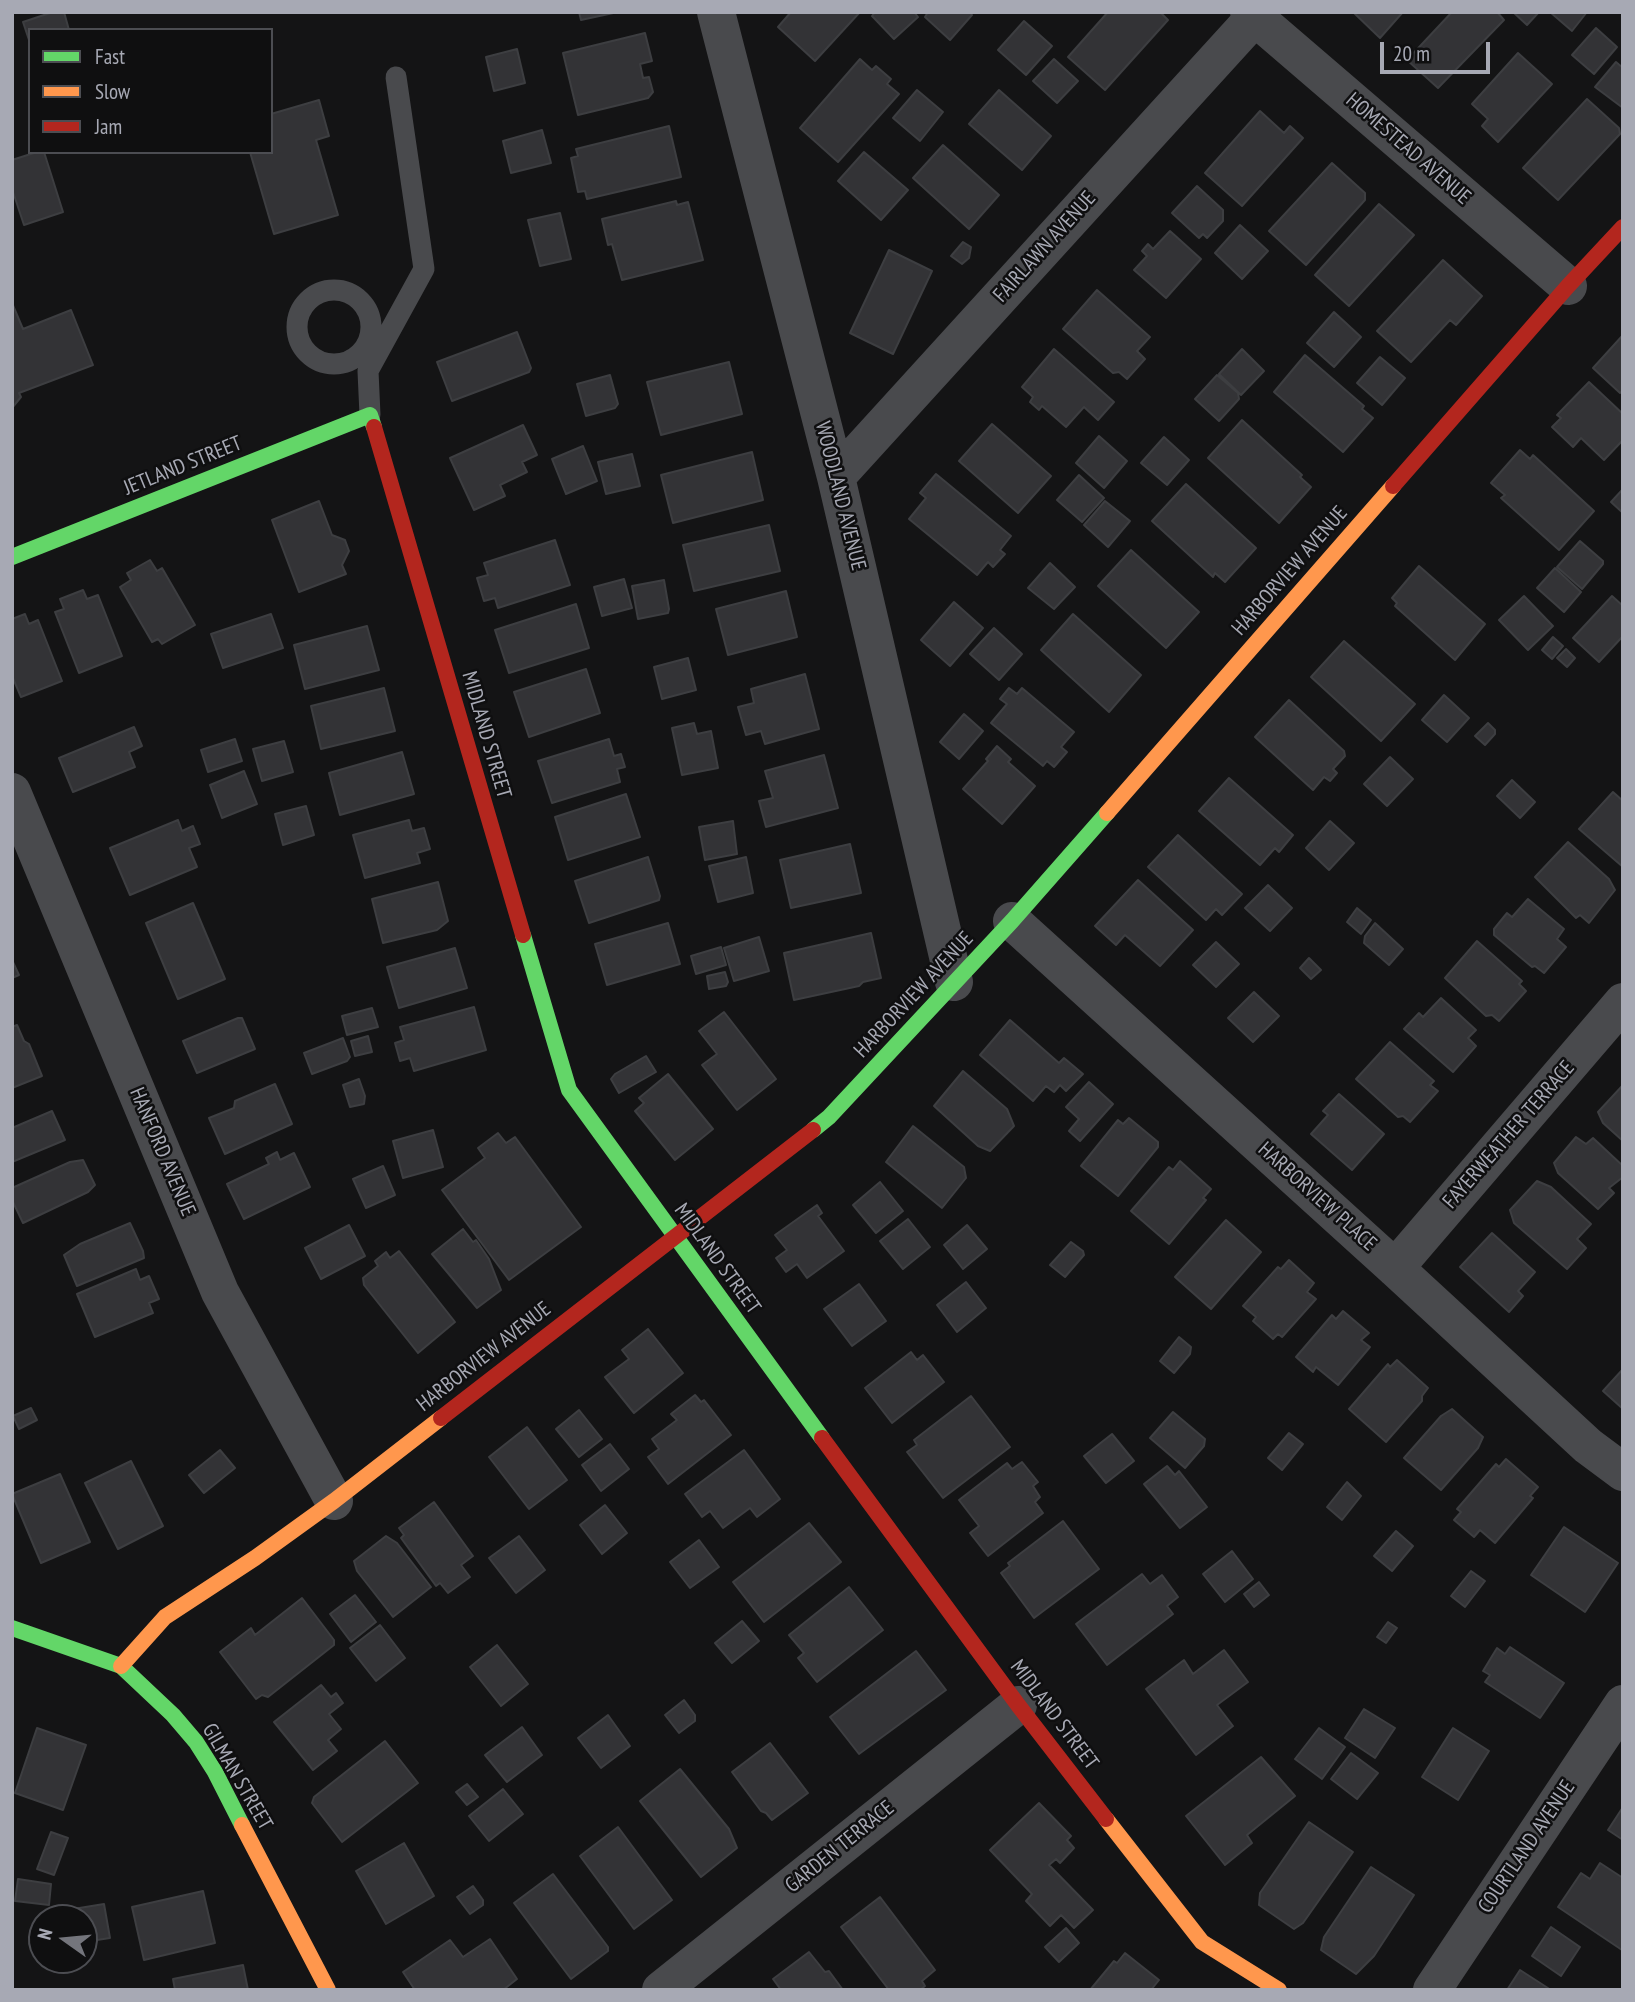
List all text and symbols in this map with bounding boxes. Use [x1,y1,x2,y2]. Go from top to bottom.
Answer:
legend [28,28,273,154]
scale bar [1383,28,1493,72]
text: 20 m [1393,40,1430,67]
text: Fast [95,43,125,70]
text: Slow [95,78,130,105]
street label: HOMESTEAD AVENUE [1340,88,1476,210]
text: Jam [95,113,122,140]
street label: FAIRLAWN AVENUE [989,186,1101,308]
street label: WOODLAND AVENUE [809,419,871,573]
street label: JETLAND STREET [120,431,246,501]
street label: HARBORVIEW AVENUE [1227,501,1353,641]
street label: MIDLAND STREET [456,669,516,801]
street label: HARBORVIEW AVENUE [849,927,979,1063]
street label: FAYERWEATHER TERRACE [1438,1056,1580,1214]
street label: HANFORD AVENUE [124,1084,200,1220]
street label: HARBORVIEW PLACE [1253,1137,1381,1257]
street label: MIDLAND STREET [668,1199,766,1319]
street label: HARBORVIEW AVENUE [412,1297,556,1417]
street label: MIDLAND STREET [1005,1655,1103,1775]
street label: GILMAN STREET [196,1719,278,1835]
street label: COURTLAND AVENUE [1473,1776,1581,1918]
street label: GARDEN TERRACE [781,1796,899,1898]
north arrow [28,1904,98,1974]
text: N [32,1926,58,1942]

